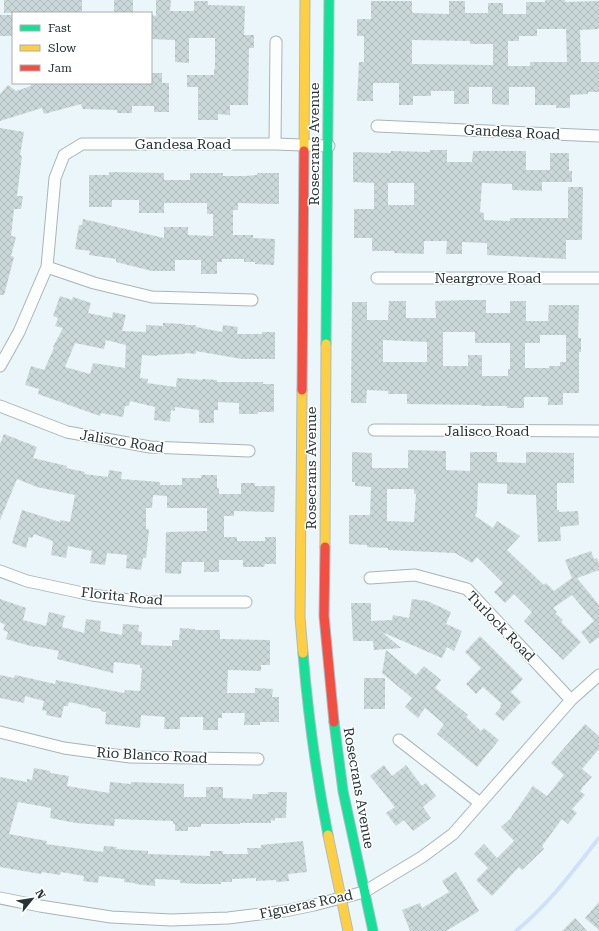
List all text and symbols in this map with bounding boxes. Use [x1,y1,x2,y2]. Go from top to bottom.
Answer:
legend [12,12,152,84]
text: Fast [48,21,72,35]
text: Slow [48,41,76,55]
text: Jam [48,61,72,75]
street label: Rosecrans Avenue [306,82,322,205]
street label: Gandesa Road [463,121,561,143]
street label: Gandesa Road [135,136,231,152]
street label: Neargrove Road [434,270,542,286]
street label: Rosecrans Avenue [303,406,319,529]
street label: Jalisco Road [445,423,530,439]
street label: Jalisco Road [79,426,165,456]
street label: Florita Road [80,584,164,608]
street label: Turlock Road [464,588,538,664]
street label: Rosecrans Avenue [340,726,378,850]
street label: Rio Blanco Road [96,744,208,766]
north arrow [12,879,52,919]
street label: Figueras Road [258,886,354,922]
text: N [32,887,48,902]

